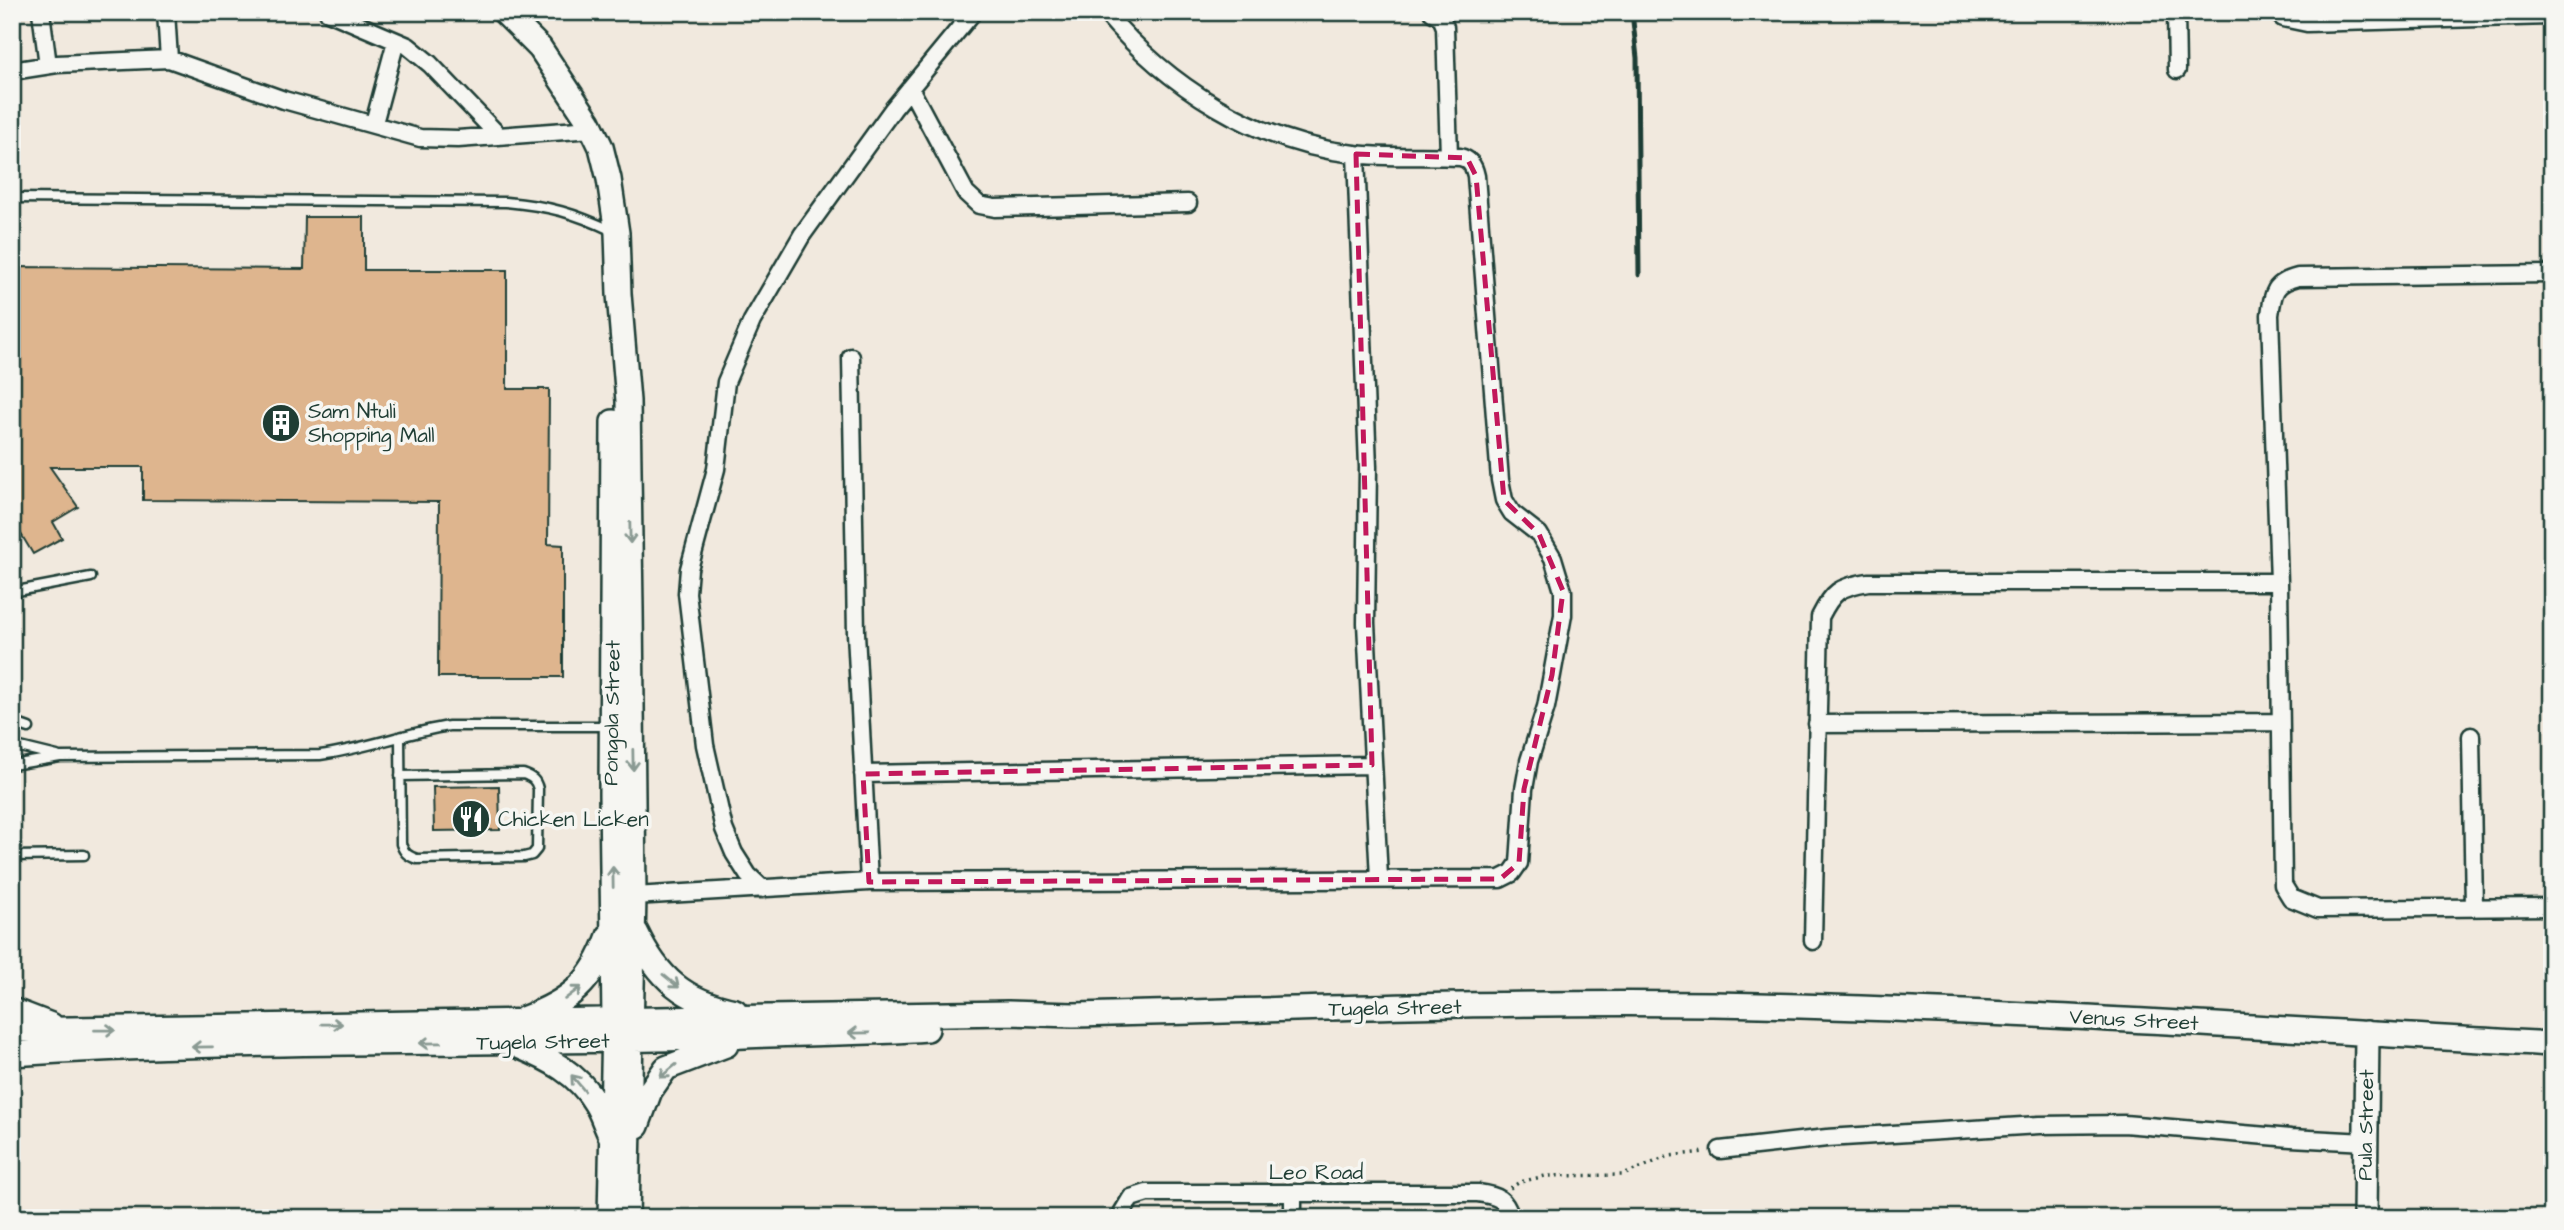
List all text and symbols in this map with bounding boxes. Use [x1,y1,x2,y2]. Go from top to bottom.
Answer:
place label: Sam Ntuli Shopping Mall [308,397,435,452]
building icon: Sam Ntuli Shopping Mall [260,402,302,444]
one-way arrow [624,521,637,544]
street label: Pongola Street [596,639,630,786]
one-way arrow [626,749,640,772]
restaurant icon: Chicken Licken [450,798,492,840]
place label: Chicken Licken [498,805,649,834]
one-way arrow [606,866,619,889]
one-way arrow [662,973,680,989]
one-way arrow [563,986,582,1000]
street label: Tugela Street [1328,992,1462,1026]
street label: Venus Street [2069,1002,2200,1038]
one-way arrow [321,1018,344,1031]
one-way arrow [93,1023,116,1037]
street label: Tugela Street [476,1026,610,1060]
one-way arrow [848,1027,871,1040]
one-way arrow [419,1036,442,1050]
one-way arrow [191,1040,214,1054]
one-way arrow [659,1062,677,1078]
street label: Pula Street [2351,1069,2381,1181]
one-way arrow [570,1074,586,1092]
street label: Leo Road [1269,1158,1363,1187]

